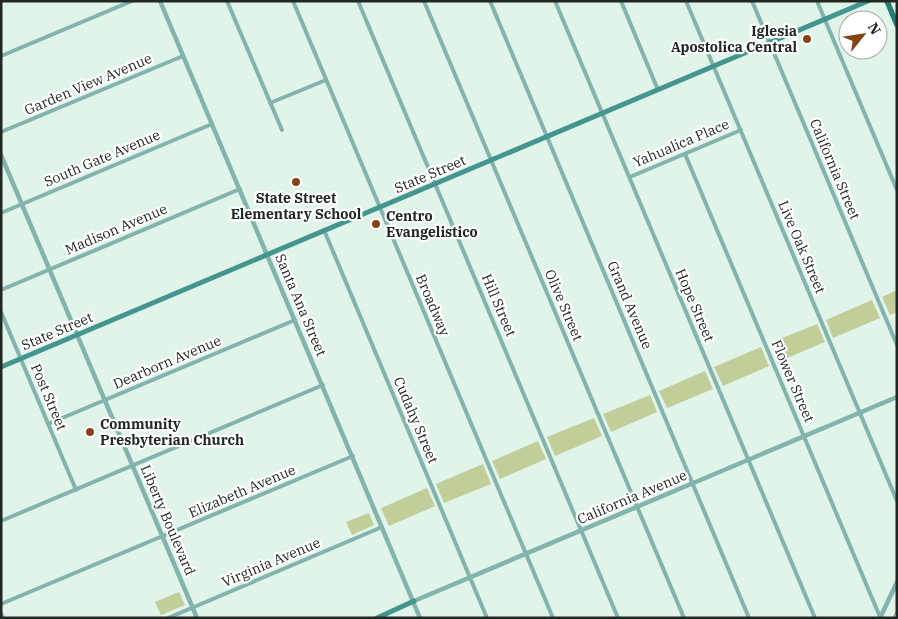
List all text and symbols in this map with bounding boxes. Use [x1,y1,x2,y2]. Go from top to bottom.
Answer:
north arrow [838,10,888,60]
text: N [864,19,885,38]
place label: Iglesia Apostolica Central [671,22,797,56]
marker: Iglesia Apostolica Central [801,33,813,45]
street label: Garden View Avenue [22,49,154,119]
street label: Yahualica Place [630,115,732,171]
street label: California Street [806,116,864,222]
street label: South Gate Avenue [41,125,163,191]
street label: State Street [392,151,468,197]
marker: State Street Elementary School [290,176,302,188]
place label: State Street Elementary School [231,189,362,223]
street label: Live Oak Street [774,198,830,296]
street label: Madison Avenue [62,199,170,259]
place label: Centro Evangelistico [386,207,478,241]
marker: Centro Evangelistico [370,218,382,230]
street label: Santa Ana Street [271,251,331,359]
street label: Grand Avenue [603,258,657,352]
street label: Olive Street [541,266,587,344]
street label: Hope Street [672,266,718,344]
street label: Broadway [412,271,454,339]
street label: Hill Street [478,271,520,339]
street label: State Street [19,308,95,354]
street label: Dearborn Avenue [110,331,224,393]
street label: Flower Street [768,337,818,425]
street label: Post Street [27,361,71,433]
street label: Cudahy Street [390,374,442,466]
place label: Community Presbyterian Church [100,415,244,449]
marker: Community Presbyterian Church [84,426,96,438]
street label: Elizabeth Avenue [186,460,298,522]
street label: Liberty Boulevard [137,462,200,578]
street label: California Avenue [574,466,690,528]
street label: Virginia Avenue [219,533,323,591]

